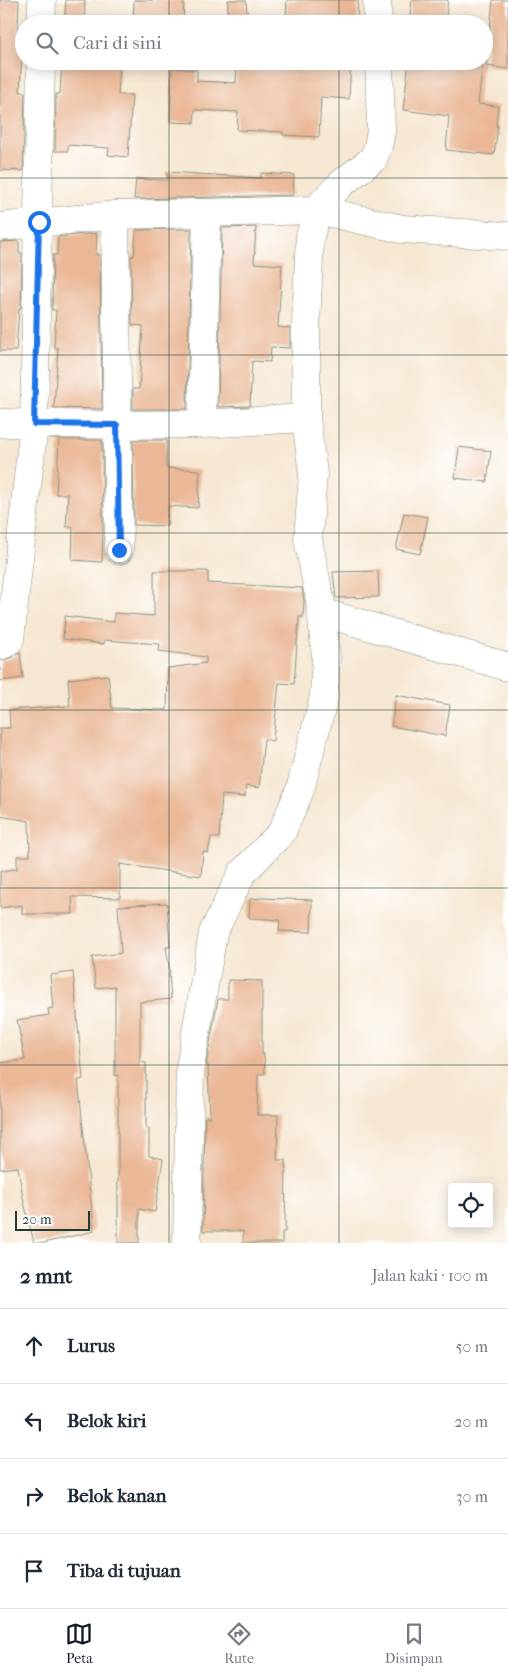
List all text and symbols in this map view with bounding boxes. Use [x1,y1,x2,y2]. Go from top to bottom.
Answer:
search box [15,15,493,70]
icon: search [33,29,61,57]
text: Cari di sini [73,32,162,54]
route start [28,211,51,234]
route end [108,539,131,562]
map controls [448,1183,493,1228]
button: locate [448,1183,493,1228]
scale bar [15,1208,90,1231]
text: 20 m [22,1211,52,1228]
text: 2 mnt [20,1264,72,1288]
text: Jalan kaki · 100 m [372,1266,488,1285]
icon: ahead [20,1332,48,1360]
text: Lurus [67,1335,115,1357]
text: 50 m [456,1337,488,1356]
icon: left [20,1407,48,1435]
text: Belok kiri [67,1410,146,1432]
text: 20 m [454,1412,488,1431]
icon: right [20,1482,48,1510]
text: Belok kanan [67,1485,167,1507]
text: 30 m [456,1487,488,1506]
icon: arrive [20,1557,48,1585]
text: Tiba di tujuan [67,1560,181,1582]
tab: Peta [65,1620,93,1667]
tab: Rute [224,1620,254,1667]
tab: Disimpan [385,1620,443,1667]

